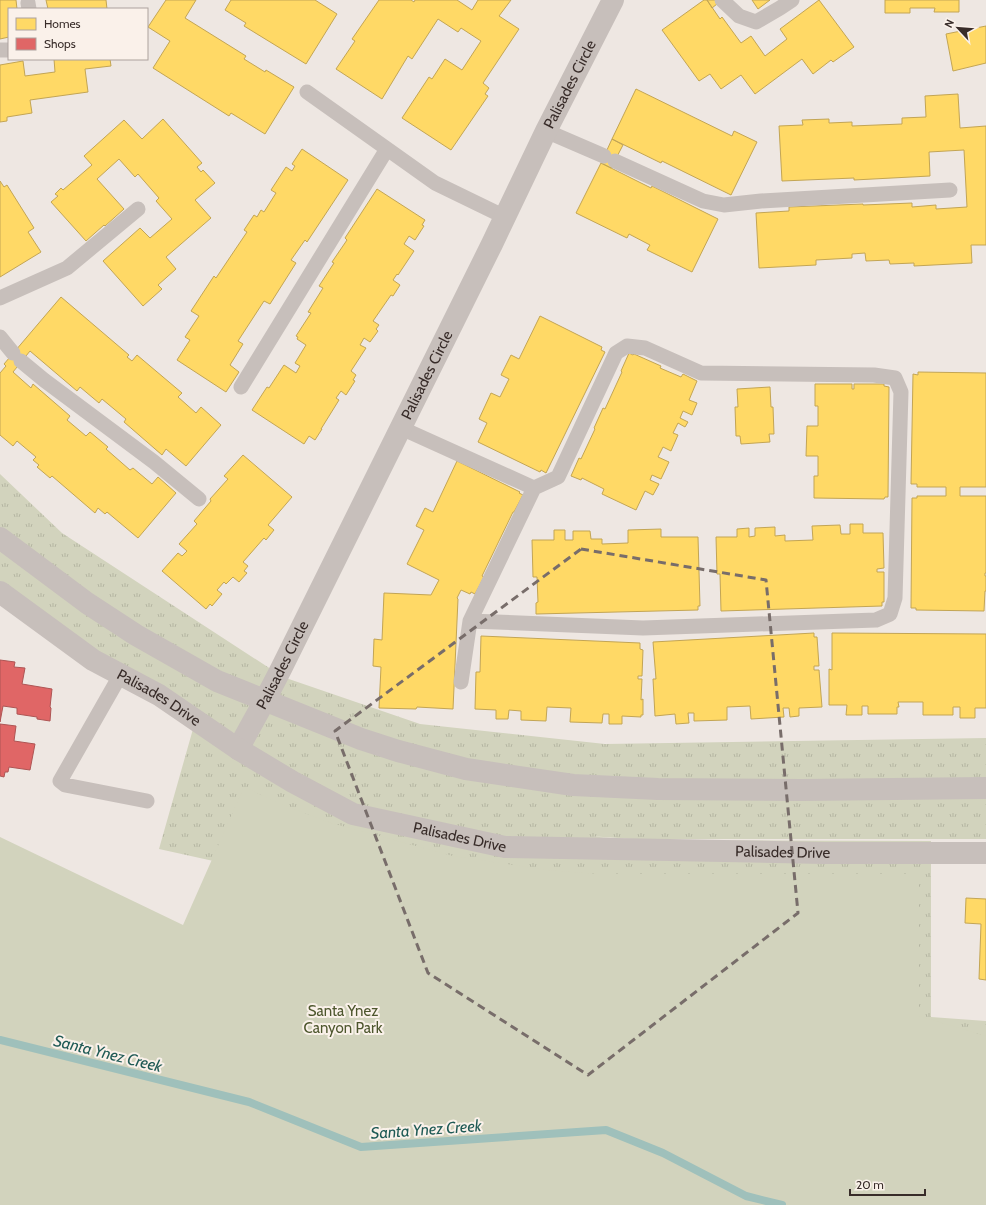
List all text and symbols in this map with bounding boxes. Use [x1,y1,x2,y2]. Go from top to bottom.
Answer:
legend [8,8,148,60]
north arrow [938,8,978,48]
text: Homes [44,16,81,31]
text: N [941,17,957,30]
text: Shops [44,36,76,51]
street label: Palisades Circle [540,37,600,131]
street label: Palisades Circle [397,327,457,422]
street label: Palisades Circle [253,618,313,713]
street label: Palisades Drive [114,665,204,730]
street label: Palisades Drive [411,818,508,856]
street label: Palisades Drive [735,842,830,862]
park label: Santa Ynez Canyon Park [303,1002,383,1037]
water label: Santa Ynez Creek [52,1031,165,1076]
water label: Santa Ynez Creek [370,1116,483,1143]
scale bar [850,1171,925,1197]
text: 20 m [856,1177,884,1192]

